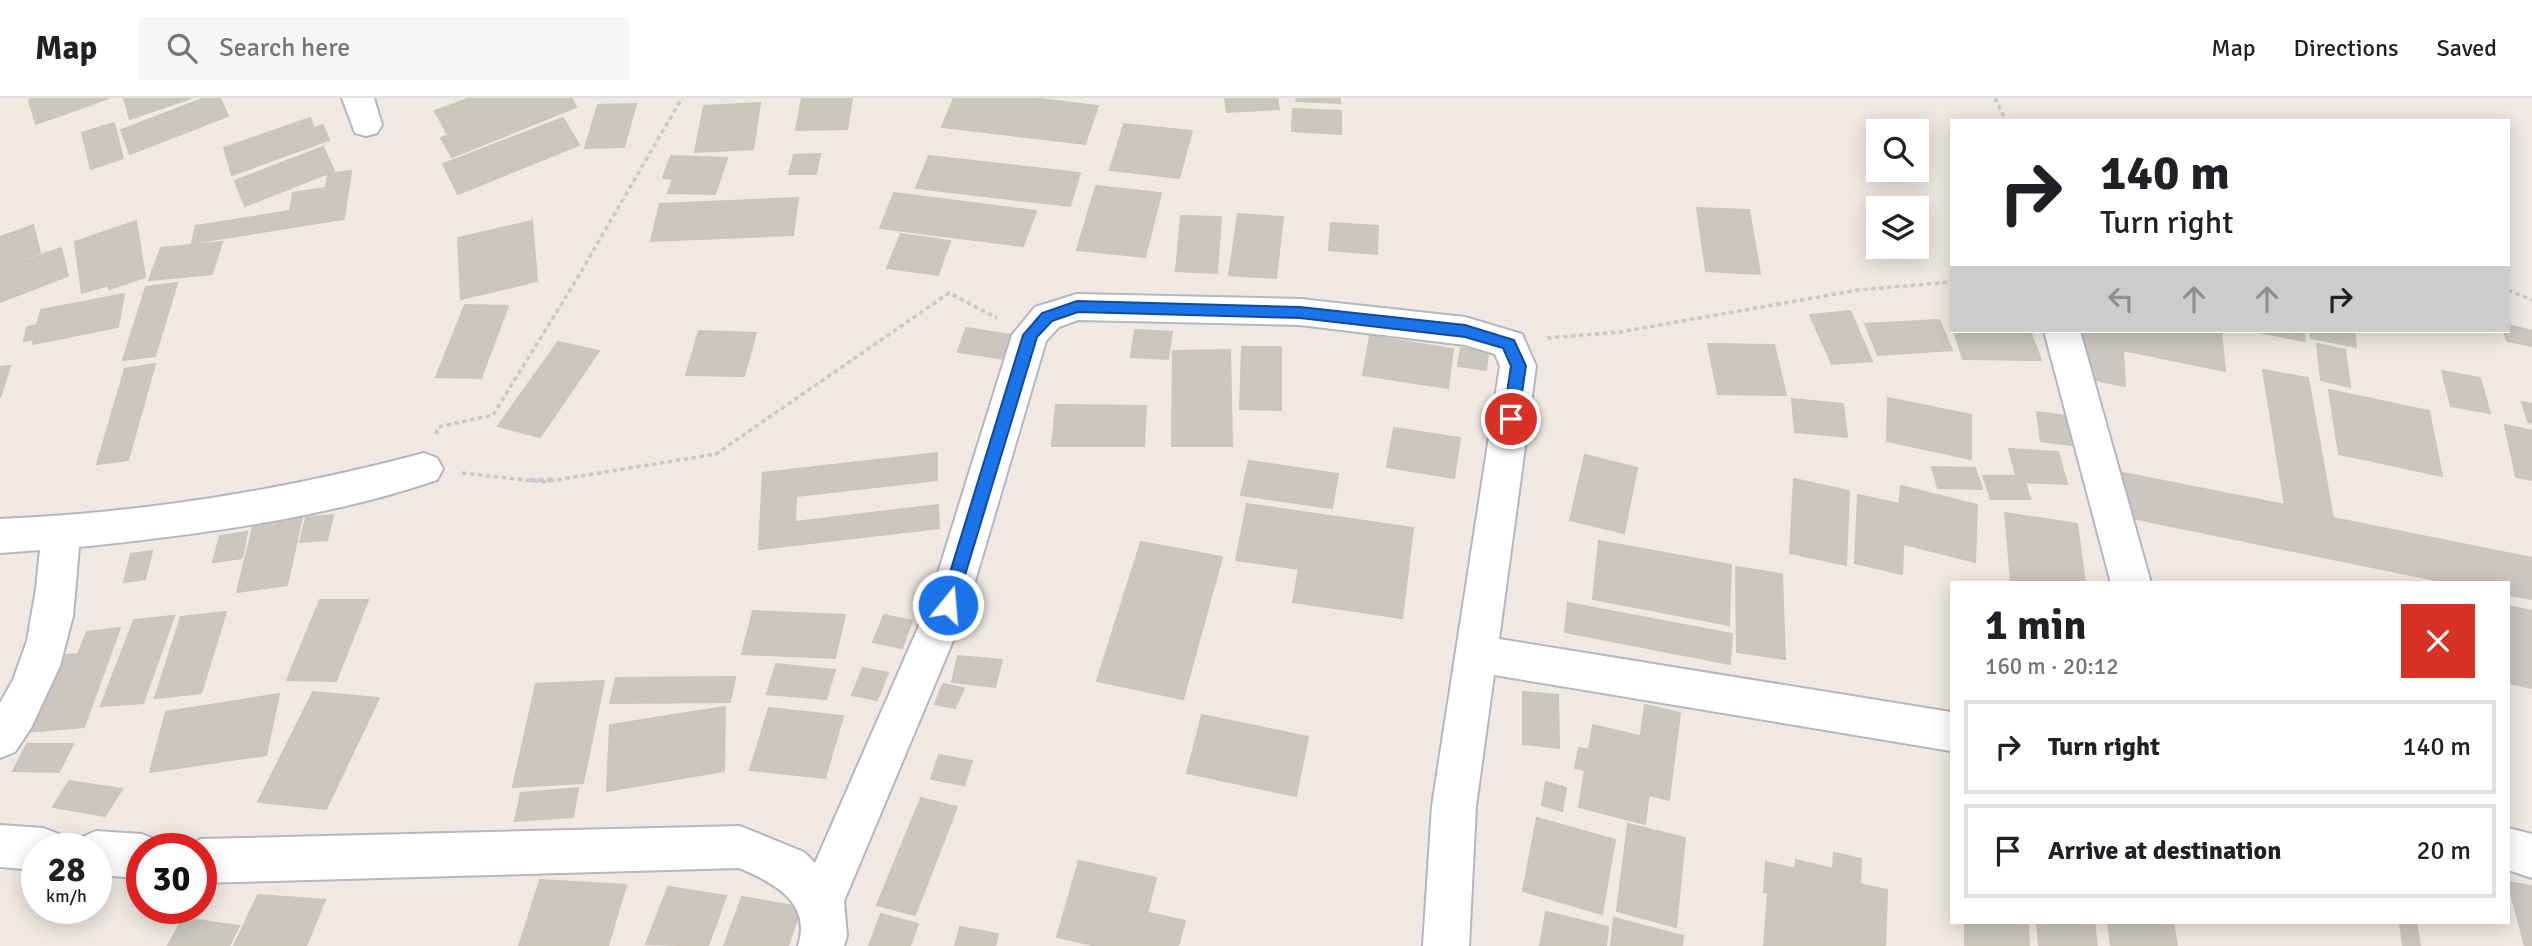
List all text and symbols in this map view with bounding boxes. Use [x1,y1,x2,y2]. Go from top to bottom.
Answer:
search box [139,17,629,80]
text: Map [35,28,97,69]
icon: search [163,29,201,67]
text: Search here [219,32,350,64]
text: Map [2211,33,2256,63]
text: Directions [2294,33,2399,63]
text: Saved [2437,33,2497,63]
map controls [1866,119,1929,259]
button: search [1866,119,1929,182]
text: 140 m [2100,143,2230,203]
icon: right [1985,147,2076,238]
button: layers [1866,196,1929,259]
text: Turn right [2100,203,2233,242]
icon: left [2102,280,2140,318]
icon: ahead [2175,280,2213,318]
icon: ahead [2248,280,2286,318]
icon: right [2321,280,2359,318]
pin [1481,389,1541,449]
icon: arrive [1492,400,1530,438]
position arrow [911,568,985,642]
text: 1 min [1985,600,2086,651]
button: close [2401,604,2475,678]
text: 160 m · 20:12 [1985,652,2119,681]
icon: right [1989,728,2027,766]
text: Turn right [2048,731,2160,763]
text: 140 m [2402,731,2471,763]
icon: arrive [1989,832,2027,870]
speed limit sign: 30 [126,833,217,924]
text: Arrive at destination [2048,835,2281,867]
text: 20 m [2416,835,2471,867]
text: 28 [48,848,85,891]
text: km/h [46,885,87,907]

